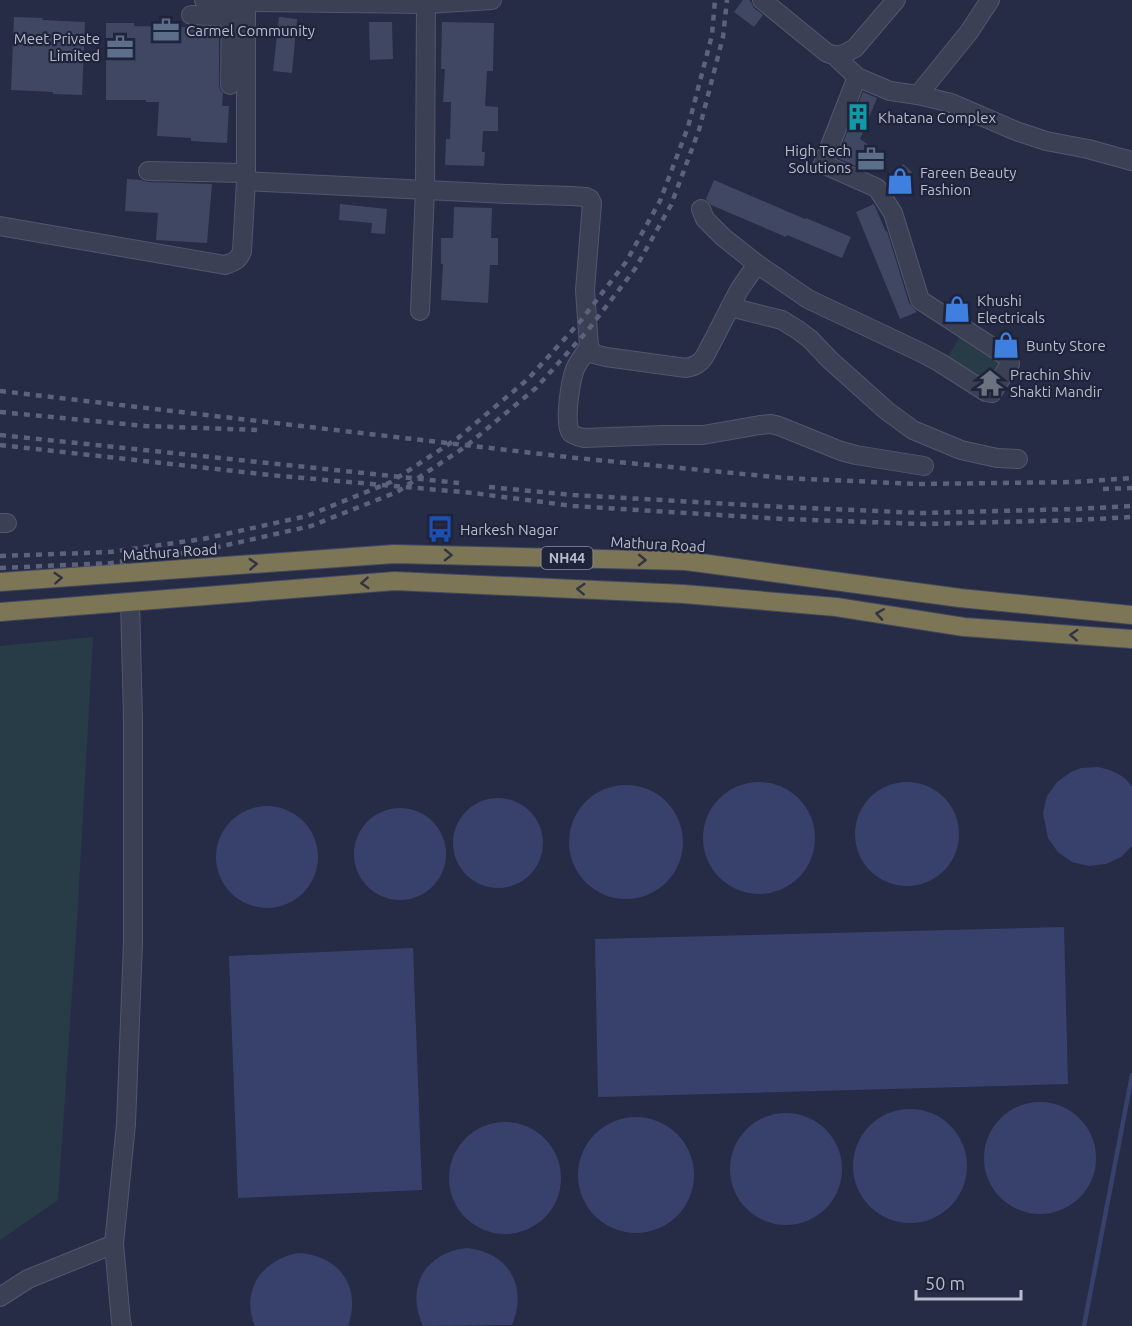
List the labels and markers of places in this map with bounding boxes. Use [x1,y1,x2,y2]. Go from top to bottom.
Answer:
office icon: Carmel Community [151,15,181,45]
place label: Carmel Community [186,22,315,39]
place label: Meet Private Limited [14,30,100,64]
office icon: Meet Private Limited [105,32,135,62]
building icon: Khatana Complex [843,102,873,132]
place label: Khatana Complex [878,109,997,126]
place label: High Tech Solutions [785,142,851,176]
office icon: High Tech Solutions [856,144,886,174]
place label: Fareen Beauty Fashion [920,164,1016,198]
shop icon: Fareen Beauty Fashion [885,166,915,196]
place label: Khushi Electricals [977,292,1045,326]
shop icon: Khushi Electricals [942,294,972,324]
shop icon: Bunty Store [991,330,1021,360]
place label: Bunty Store [1026,337,1106,354]
place label: Prachin Shiv Shakti Mandir [1010,366,1102,400]
temple icon: Prachin Shiv Shakti Mandir [975,368,1005,398]
bus stop icon: Harkesh Nagar [425,514,455,544]
place label: Harkesh Nagar [460,521,559,538]

